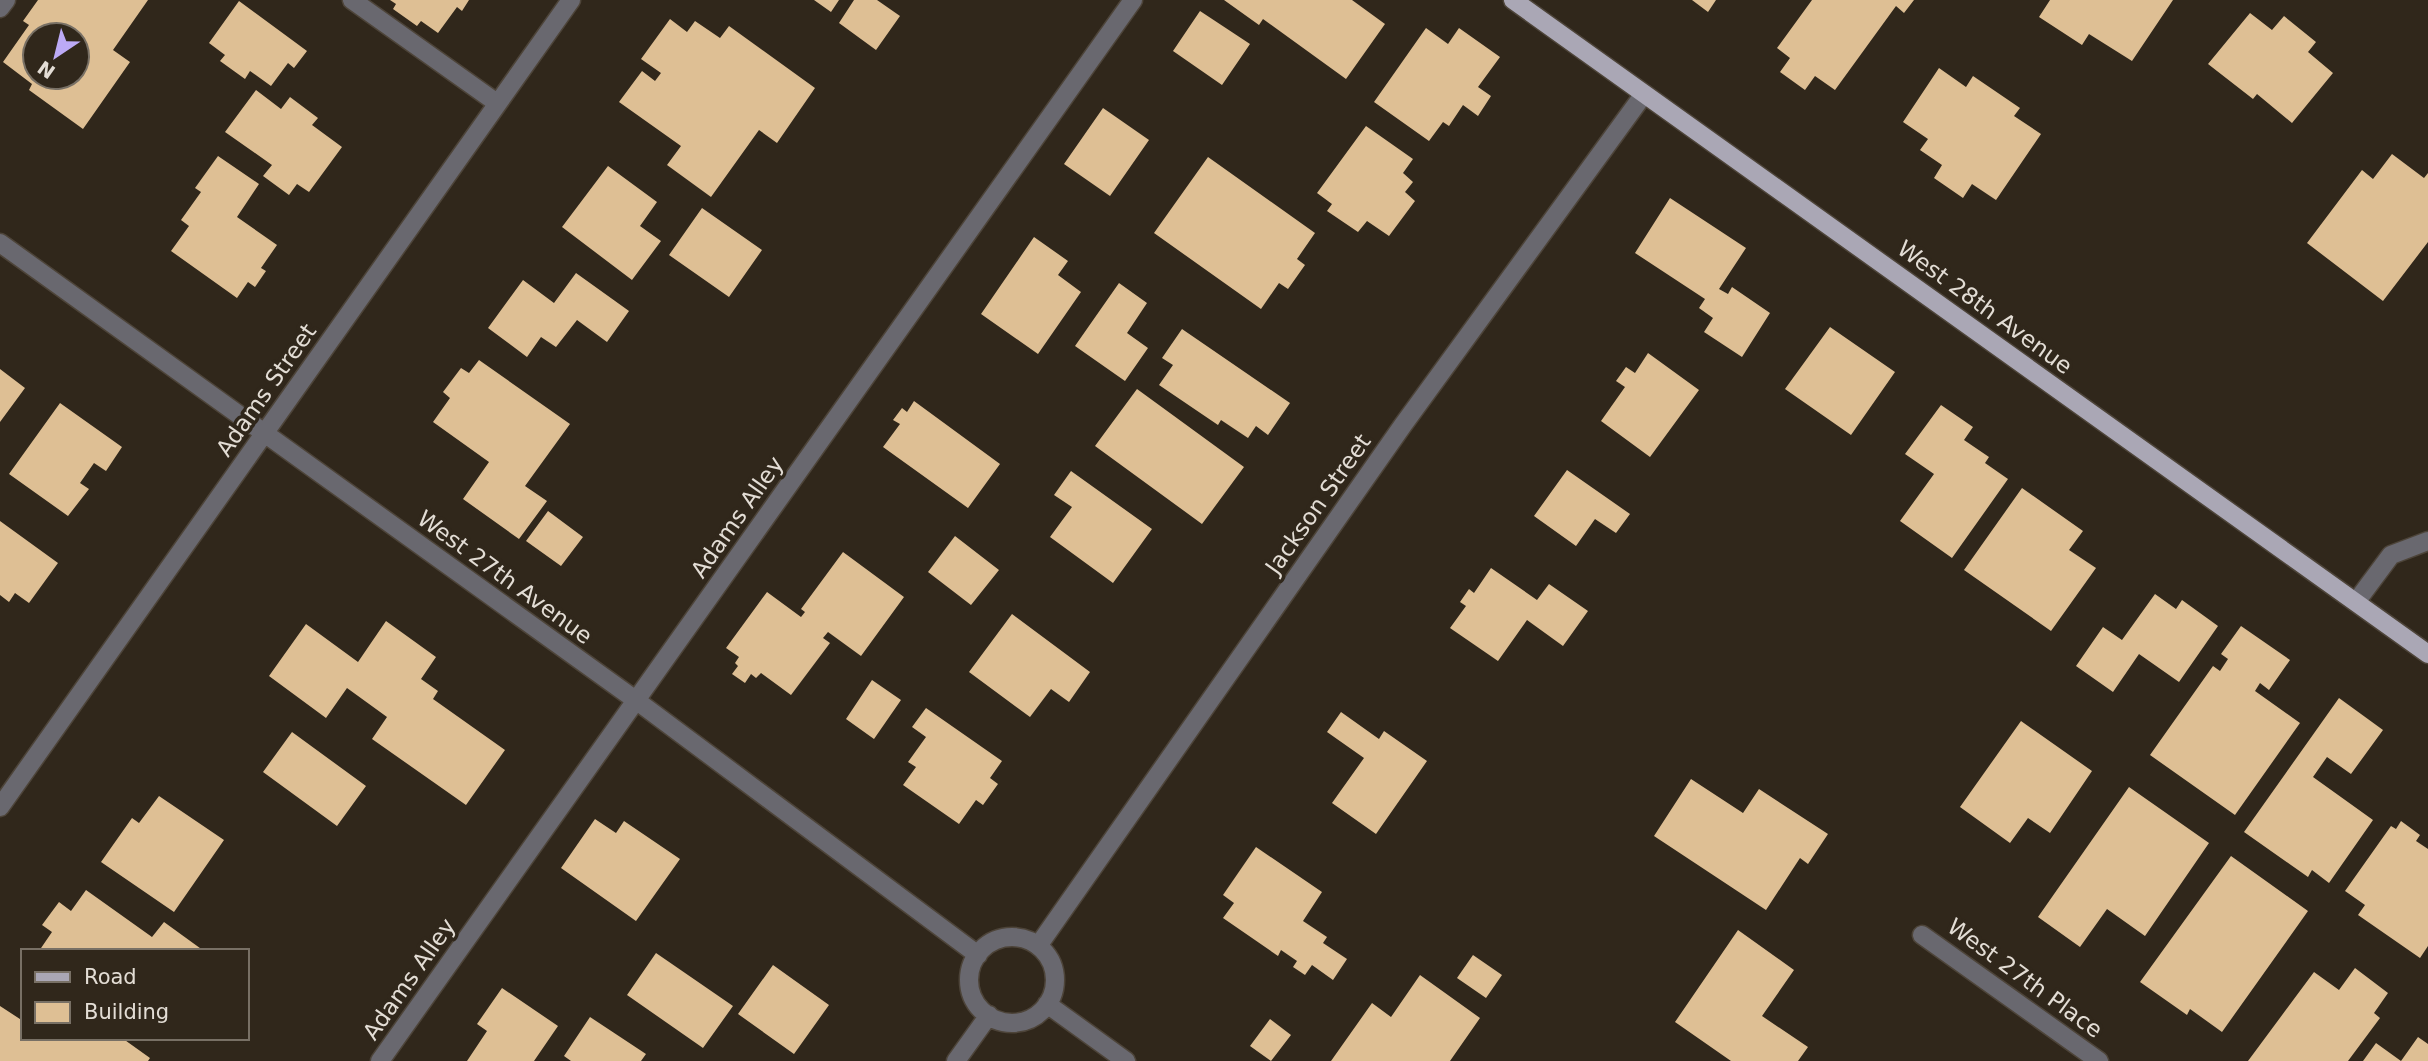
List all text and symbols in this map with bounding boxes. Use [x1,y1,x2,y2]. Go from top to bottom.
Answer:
north arrow [21,21,91,91]
text: N [33,56,59,83]
street label: West 28th Avenue [1893,235,2077,379]
street label: Adams Street [211,319,321,461]
street label: Jackson Street [1259,429,1376,581]
street label: Adams Alley [686,451,788,583]
street label: West 27th Avenue [413,505,597,649]
street label: Adams Alley [358,913,460,1045]
street label: West 27th Place [1942,913,2108,1043]
legend [21,949,248,1040]
text: Road [84,965,137,989]
text: Building [84,1000,169,1024]

